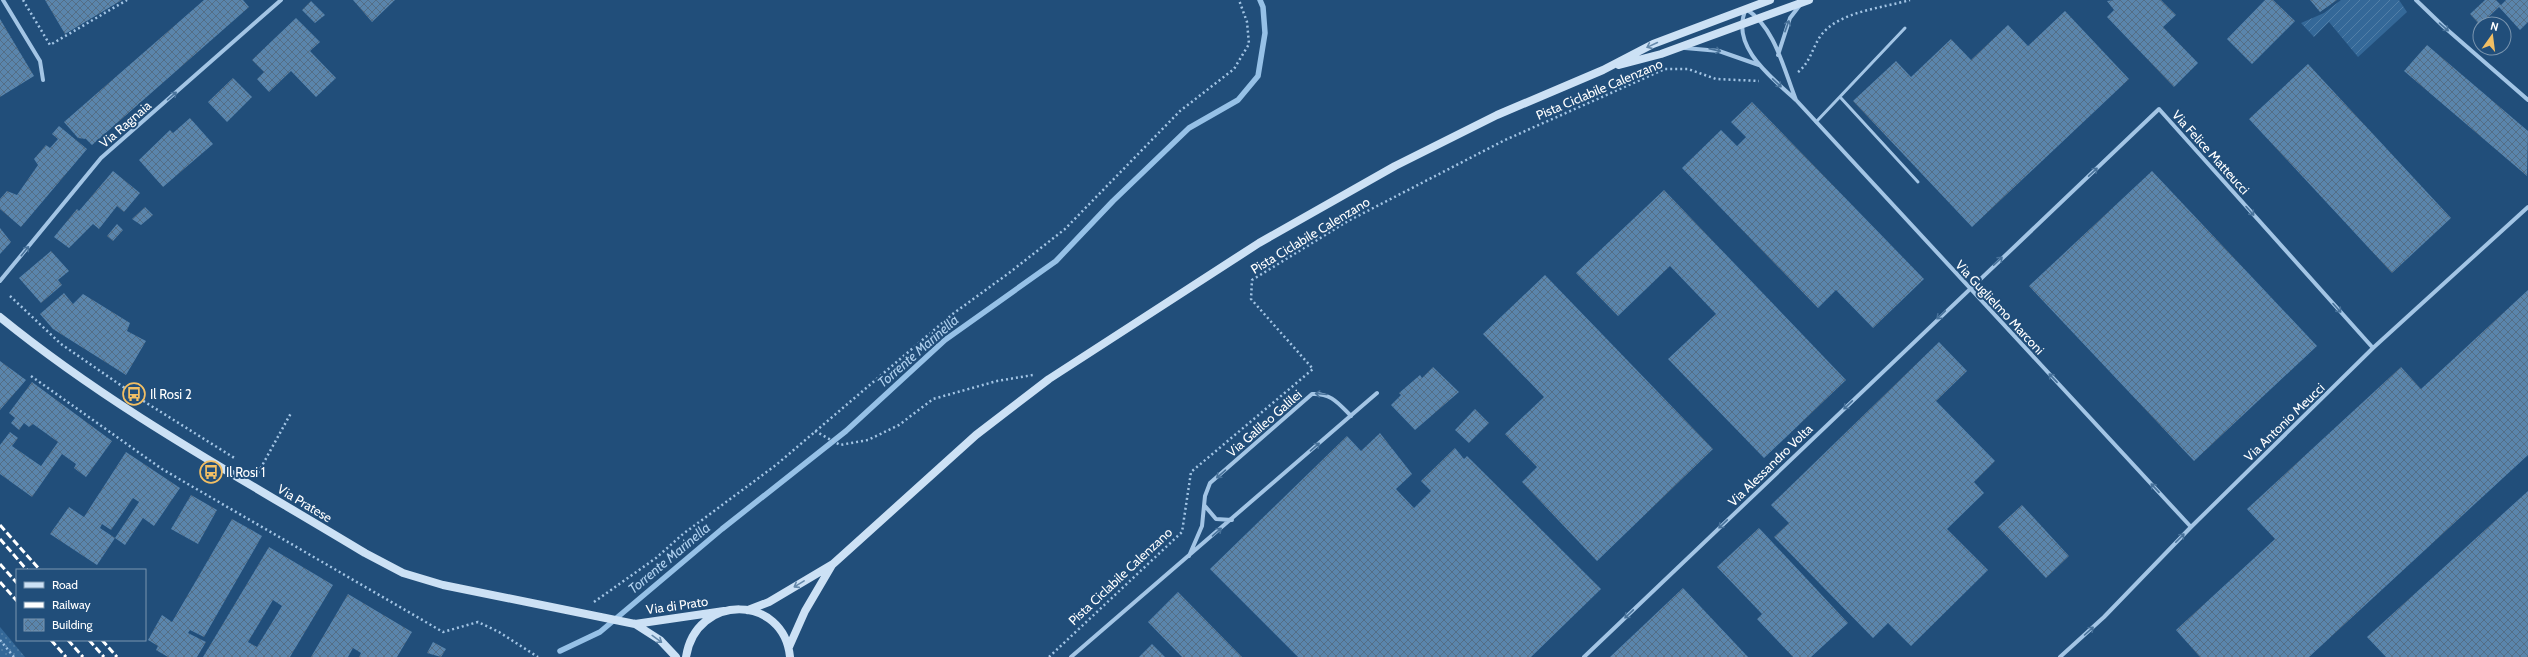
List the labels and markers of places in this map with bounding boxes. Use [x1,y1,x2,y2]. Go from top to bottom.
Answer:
bus stop icon: Il Rosi 2 [121,381,147,407]
place label: Il Rosi 2 [150,386,192,402]
bus stop icon: Il Rosi 1 [198,459,224,485]
place label: Il Rosi 1 [226,464,265,480]

